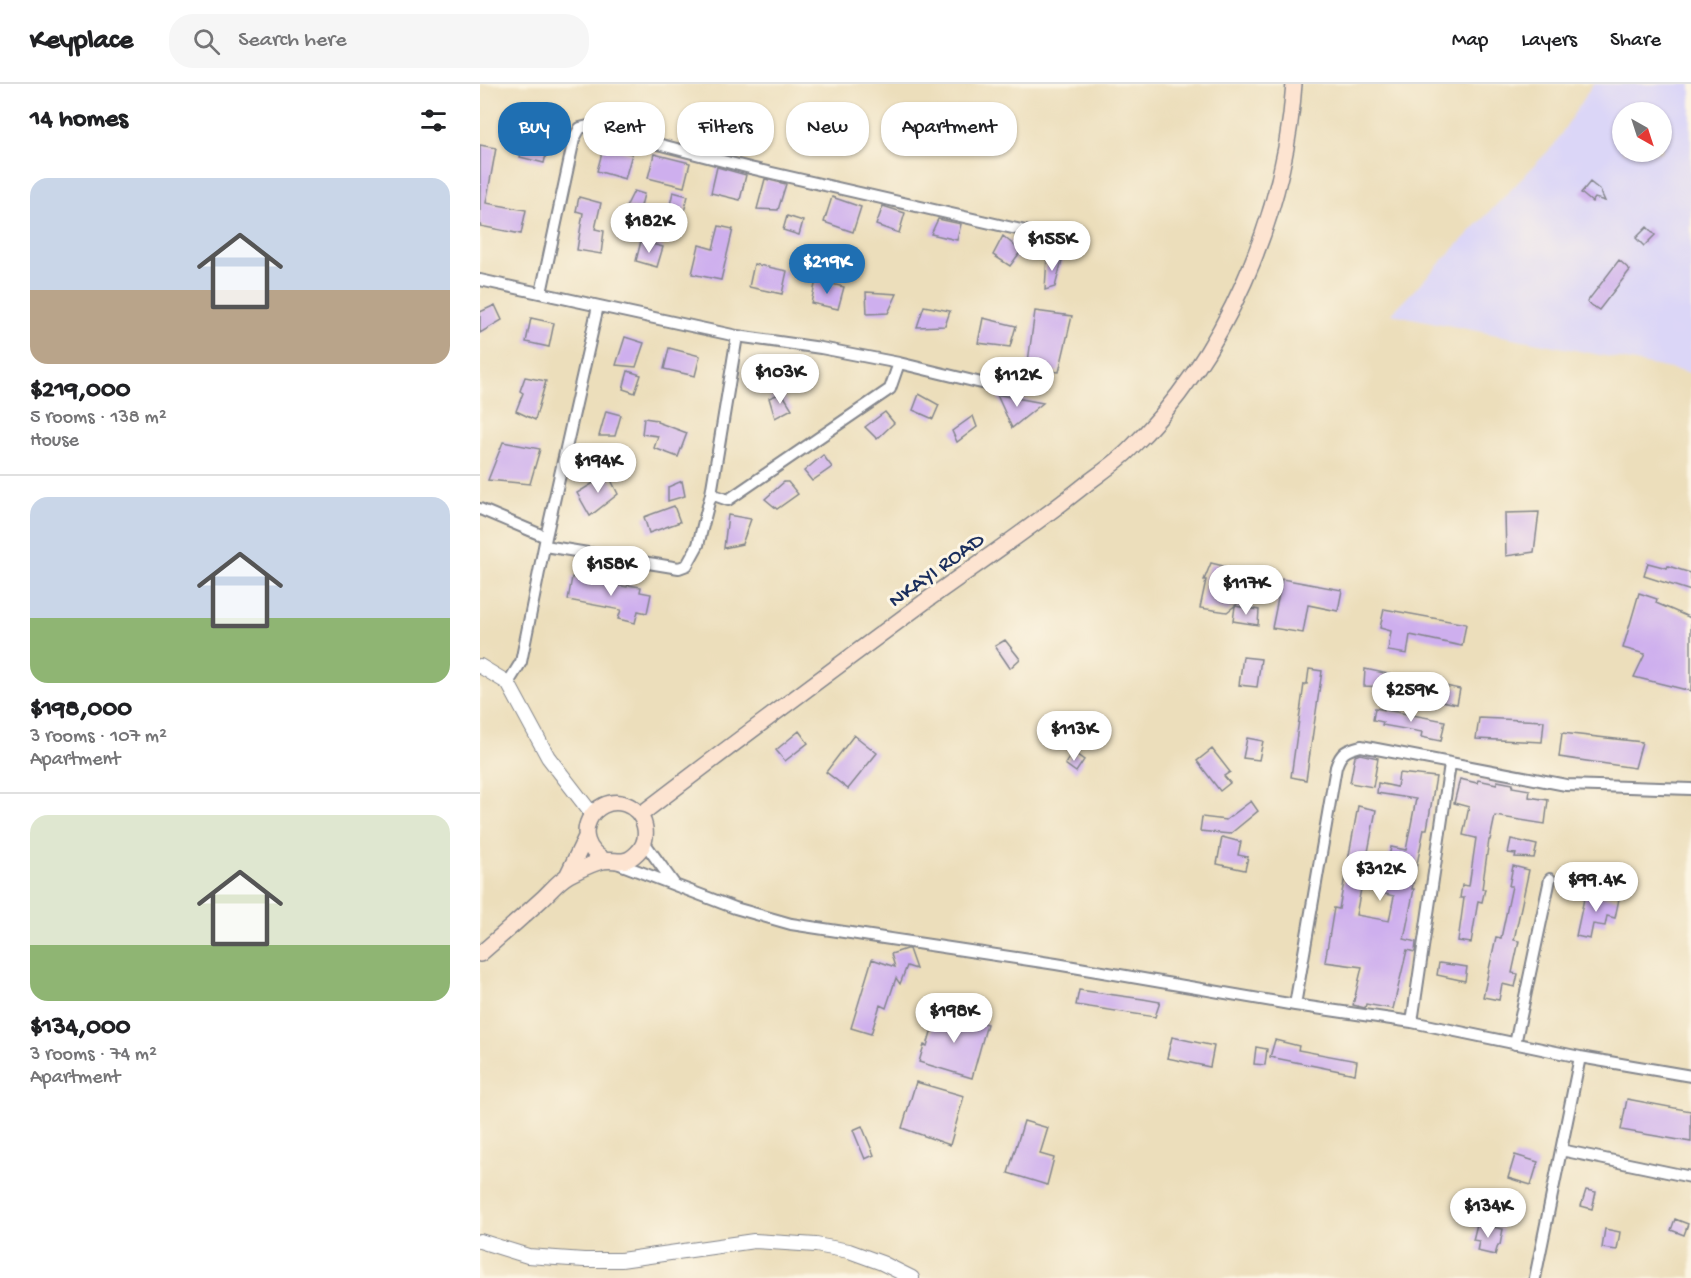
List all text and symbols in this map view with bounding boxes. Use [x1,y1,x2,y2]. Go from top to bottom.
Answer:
search box [169,14,589,68]
text: Keyplace [30,25,133,58]
icon: search [190,25,223,58]
text: Search here [238,28,347,54]
text: Map [1452,29,1488,54]
text: Layers [1521,29,1577,54]
text: Share [1610,29,1661,54]
chip: Buy [498,102,571,156]
chip: Rent [583,102,665,156]
chip: Filters [677,102,774,156]
chip: New [786,102,869,156]
chip: Apartment [881,102,1017,156]
north arrow [1612,102,1672,162]
map controls [1612,102,1672,162]
icon: filters [417,104,450,137]
text: 14 homes [30,105,128,136]
pin: $182K [607,203,691,254]
text: $182K [625,211,673,234]
icon: home [186,217,294,325]
pin: $155K [1010,221,1094,272]
text: $155K [1027,229,1077,252]
pin: $219K [785,244,869,295]
text: $219K [803,252,851,275]
pin: $103K [738,354,822,405]
pin: $112K [975,357,1059,408]
text: $103K [755,362,805,385]
text: $112K [994,365,1040,388]
text: $219,000 [30,376,130,407]
text: 5 rooms · 138 m² [30,407,167,430]
text: House [30,430,79,453]
pin: $194K [556,443,640,494]
text: $194K [574,451,622,474]
street label: NKAYI ROAD [884,527,991,615]
icon: home [186,536,294,644]
pin: $158K [569,546,653,597]
text: $158K [586,554,636,577]
pin: $117K [1204,565,1288,616]
text: $117K [1223,573,1269,596]
pin: $259K [1369,672,1453,723]
text: $259K [1386,680,1436,703]
text: $198,000 [30,695,132,726]
pin: $113K [1032,711,1116,762]
text: $113K [1051,719,1097,742]
text: 3 rooms · 107 m² [30,726,167,749]
text: Apartment [30,749,120,772]
pin: $312K [1338,851,1422,902]
icon: home [186,854,294,962]
text: $312K [1356,859,1404,882]
pin: $99.4K [1547,862,1645,913]
text: $99.4K [1568,870,1624,893]
pin: $198K [912,993,996,1044]
text: $198K [929,1001,979,1024]
text: $134,000 [30,1013,130,1044]
text: 3 rooms · 74 m² [30,1044,157,1067]
text: Apartment [30,1067,120,1090]
pin: $134K [1446,1188,1530,1239]
text: $134K [1464,1196,1512,1219]

